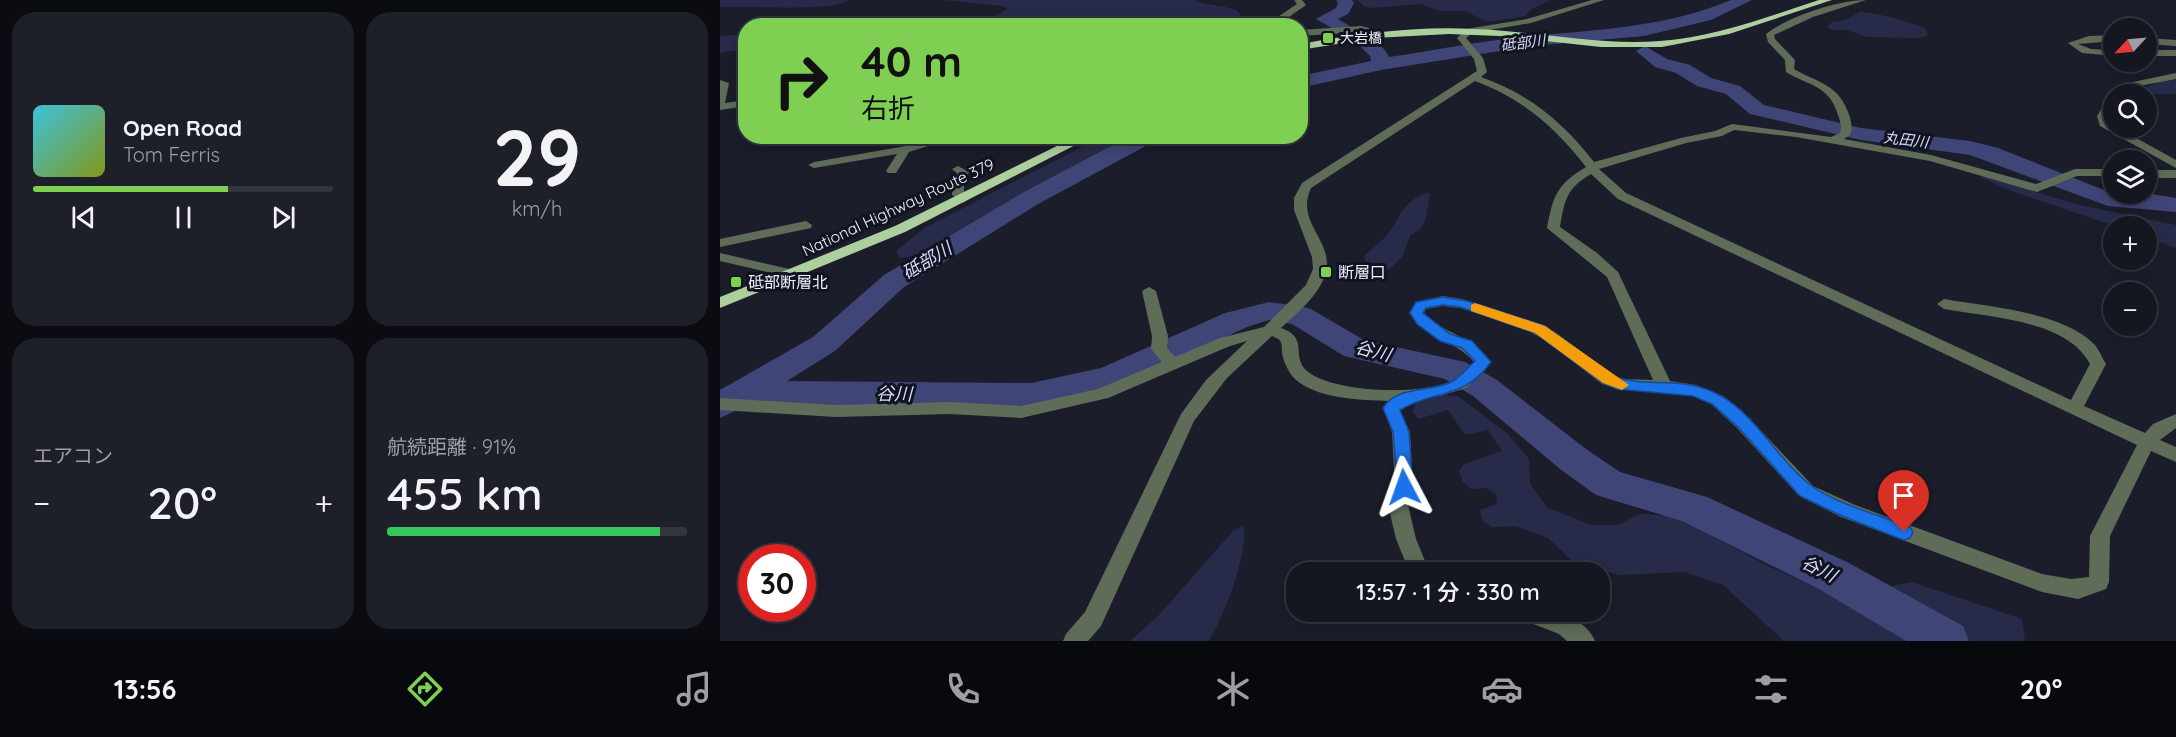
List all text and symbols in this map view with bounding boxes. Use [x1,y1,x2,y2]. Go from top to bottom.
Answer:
north arrow [2103,18,2157,72]
map controls [2103,18,2157,336]
place label: 大岩橋 [1340,29,1382,47]
water label: 砥部川 [1499,30,1548,55]
marker: 大岩橋 [1321,31,1335,45]
text: 40 m [861,35,962,88]
icon: right [762,42,840,120]
button: search [2103,84,2157,138]
text: 右折 [861,91,915,125]
text: 29 [493,108,581,206]
text: Open Road [123,114,242,142]
water label: 丸田川 [1883,127,1932,152]
text: Tom Ferris [123,142,220,167]
button: layers [2103,150,2157,204]
street label: National Highway Route 379 [799,154,997,260]
text: km/h [512,196,562,221]
icon: previous [67,201,100,234]
icon: pause [167,201,200,234]
icon: next [267,201,300,234]
button: + [2103,216,2157,270]
water label: 砥部川 [898,236,958,284]
place label: 断層口 [1338,262,1386,282]
marker: 断層口 [1319,265,1333,279]
place label: 砥部断層北 [748,272,828,292]
marker: 砥部断層北 [729,275,743,289]
button: − [2103,282,2157,336]
water label: 谷川 [1353,335,1395,367]
water label: 谷川 [876,382,914,405]
text: 航続距離 · 91% [387,434,516,459]
text: エアコン [33,443,113,468]
position arrow [1372,455,1436,519]
text: 455 km [387,465,543,521]
pin [1878,470,1929,532]
text: 20° [148,474,217,530]
icon: arrive [1887,479,1920,512]
text: − [33,482,50,523]
text: + [314,482,333,523]
speed limit sign: 30 [738,544,816,622]
water label: 谷川 [1798,550,1842,588]
text: 13:57 · 1 分 · 330 m [1356,578,1540,606]
icon: directions [404,668,446,710]
icon: music [673,668,715,710]
icon: phone [942,668,984,710]
icon: climate [1212,668,1254,710]
icon: car [1481,668,1523,710]
icon: filters [1750,668,1792,710]
text: 13:56 [114,672,177,706]
text: 20° [2020,672,2062,706]

